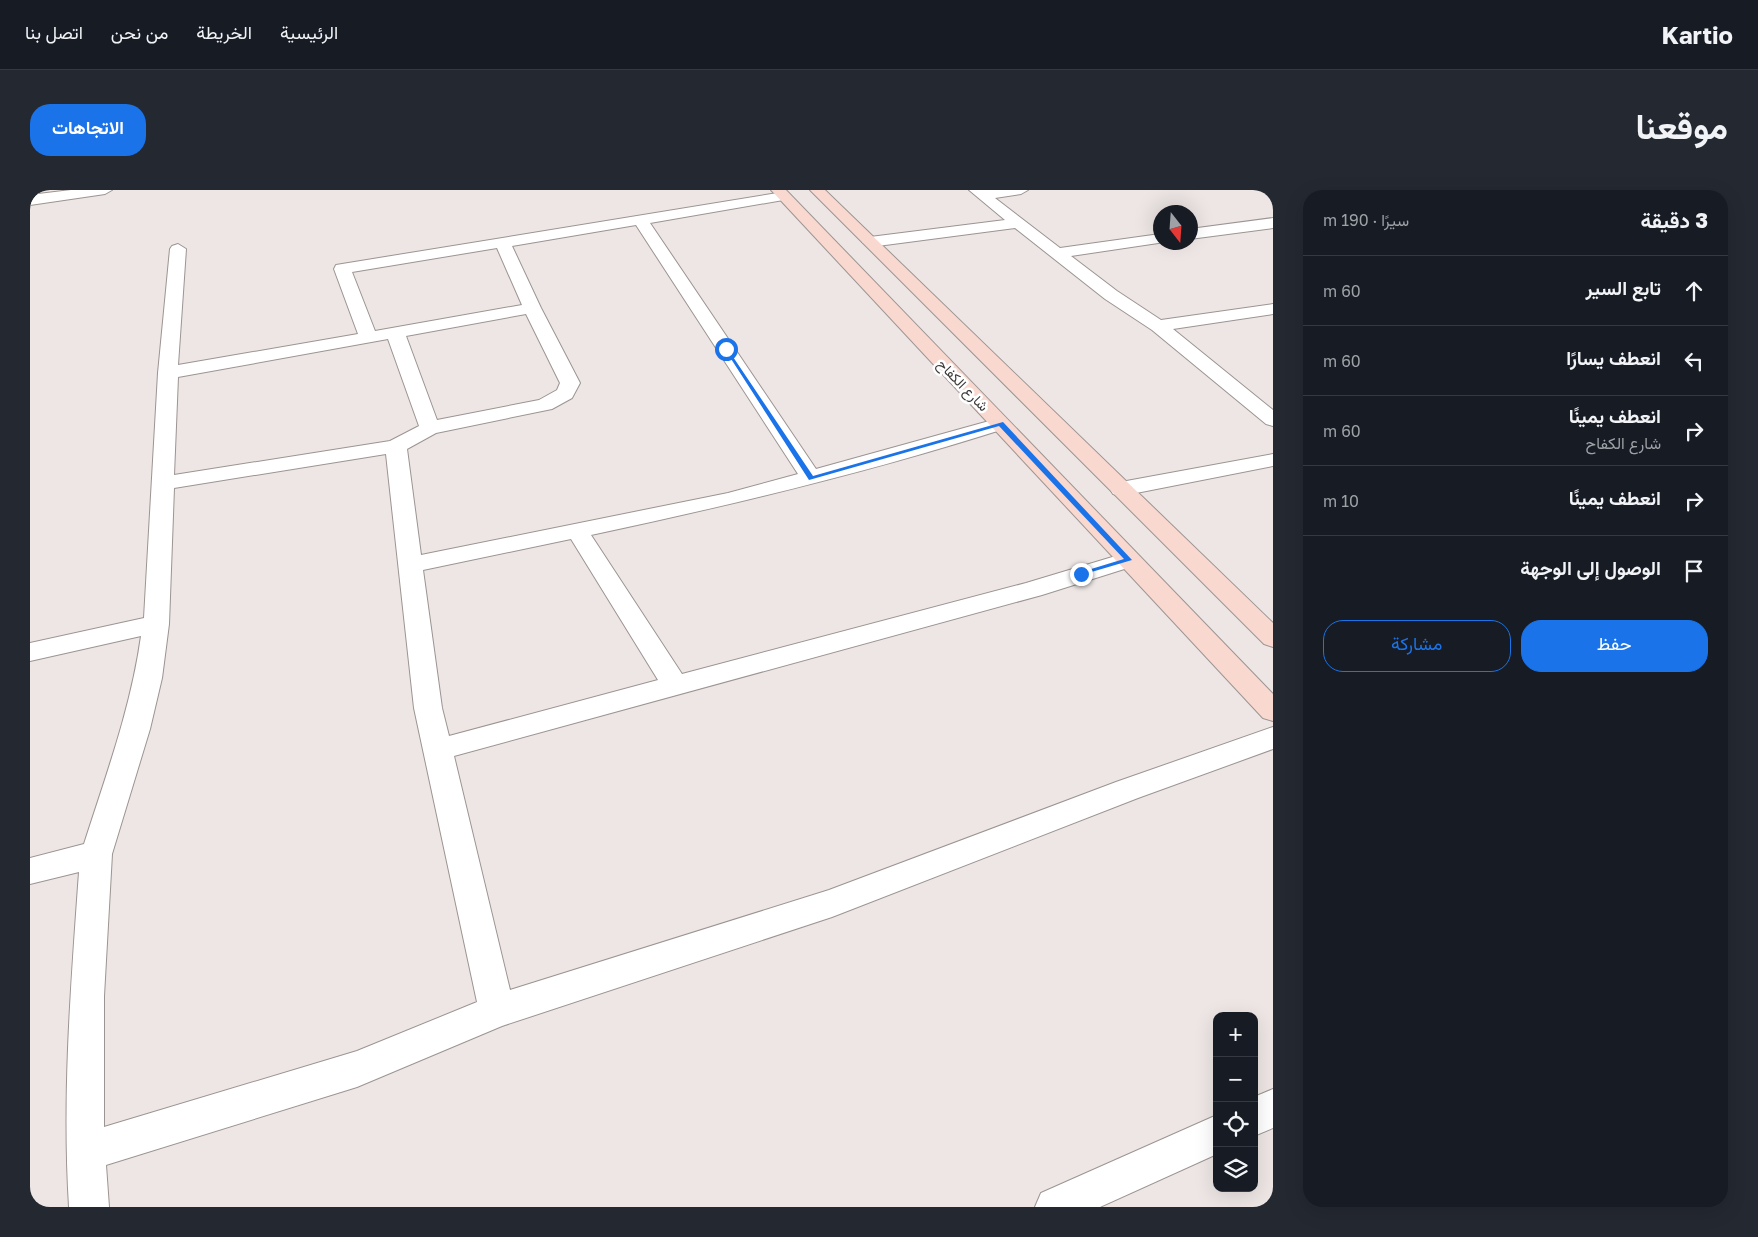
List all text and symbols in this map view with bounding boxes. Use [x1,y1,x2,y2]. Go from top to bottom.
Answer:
text: Kartio [1662,20,1733,49]
text: اتصل بنا [25,21,83,43]
text: من نحن [111,21,168,43]
text: الخريطة [196,21,252,43]
text: الرئيسية [280,21,338,43]
button: الاتجاهات [30,104,146,156]
text: موقعنا [1635,105,1728,147]
north arrow [1153,205,1198,250]
text: 3 دقيقة [1640,207,1708,233]
text: سيرًا · 190 m [1323,210,1409,230]
text: تابع السير [1585,276,1661,299]
icon: ahead [1680,277,1708,305]
text: 60 m [1323,281,1361,301]
route start [715,338,738,361]
text: انعطف يسارًا [1566,346,1661,369]
icon: left [1680,347,1708,375]
text: 60 m [1323,351,1361,371]
street label: شارع الكفاح [932,355,992,416]
text: انعطف يمينًا [1569,404,1661,427]
icon: right [1680,417,1708,445]
text: 60 m [1323,421,1361,441]
text: شارع الكفاح [1585,433,1661,453]
text: انعطف يمينًا [1569,486,1661,509]
icon: right [1680,487,1708,515]
text: 10 m [1323,491,1359,511]
text: الوصول إلى الوجهة [1520,556,1661,579]
icon: arrive [1680,557,1708,585]
route end [1070,563,1093,586]
button: مشاركة [1323,620,1511,672]
button: حفظ [1521,620,1708,672]
map controls [1213,1012,1258,1192]
button: + [1213,1012,1258,1057]
button: − [1213,1057,1258,1102]
button: locate [1213,1102,1258,1147]
button: layers [1213,1147,1258,1192]

